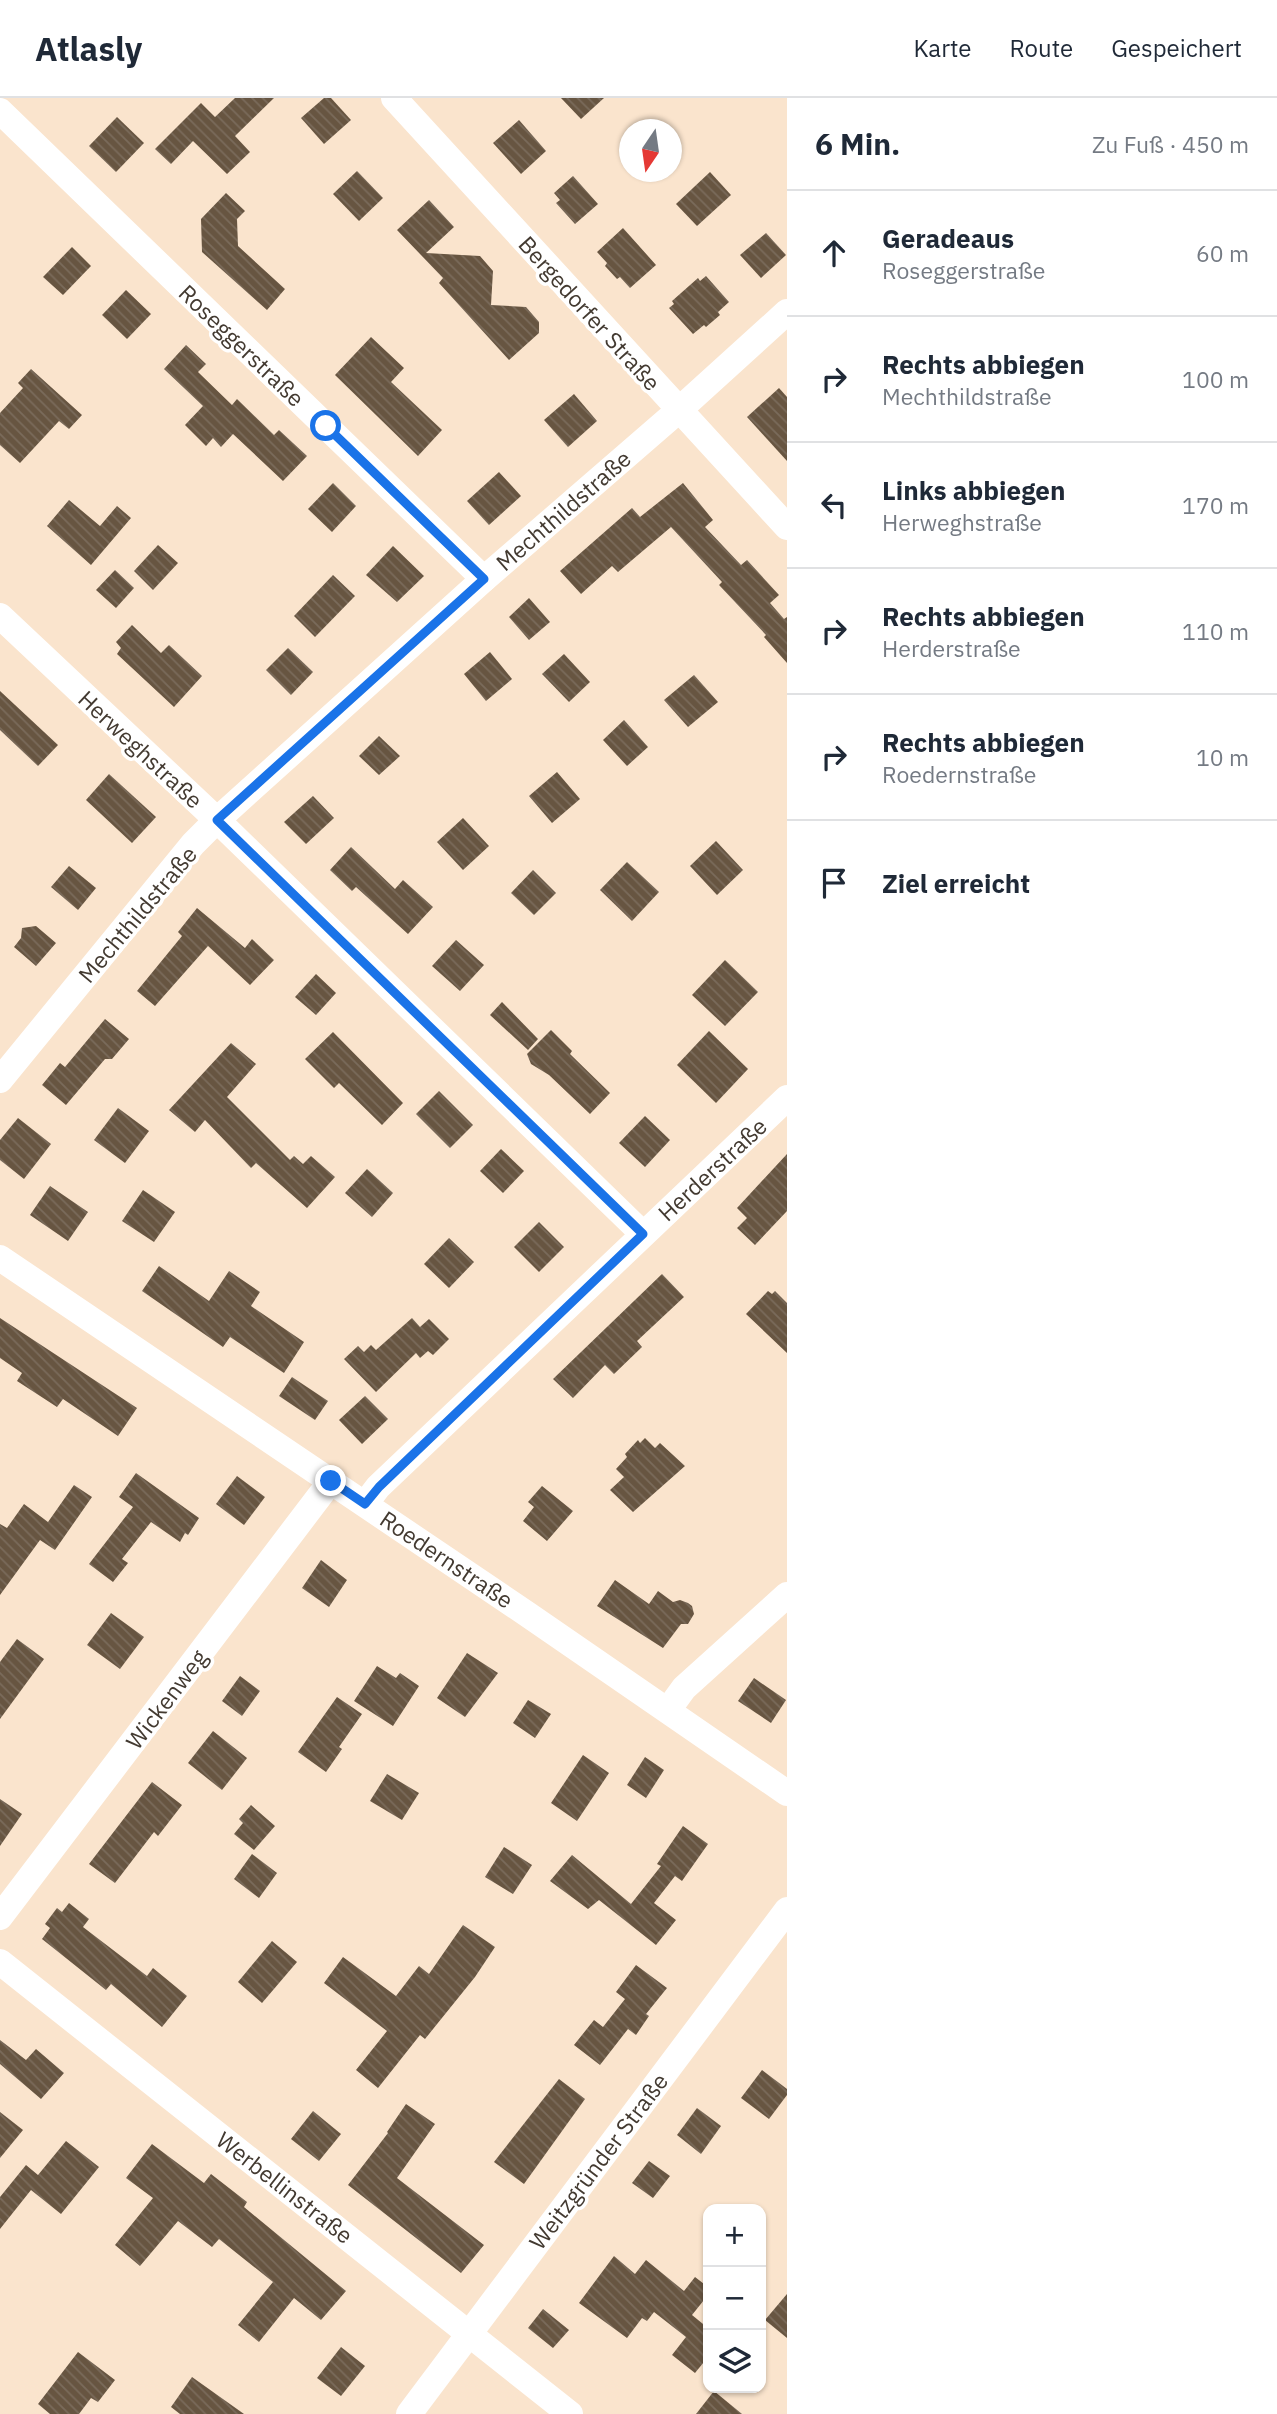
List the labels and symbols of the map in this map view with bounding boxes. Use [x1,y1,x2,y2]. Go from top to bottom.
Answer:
north arrow [619,119,682,182]
street label: Bergedorfer Straße [513,229,667,397]
street label: Roseggerstraße [173,277,311,413]
route start [310,410,341,441]
street label: Mechthildstraße [489,443,637,577]
street label: Herweghstraße [72,683,210,815]
street label: Mechthildstraße [71,839,203,989]
street label: Herderstraße [651,1111,773,1227]
route end [315,1465,346,1496]
street label: Roedernstraße [375,1503,519,1615]
street label: Wickenweg [119,1643,213,1755]
street label: Weitzgründer Straße [522,2067,674,2255]
street label: Werbellinstraße [211,2124,359,2250]

